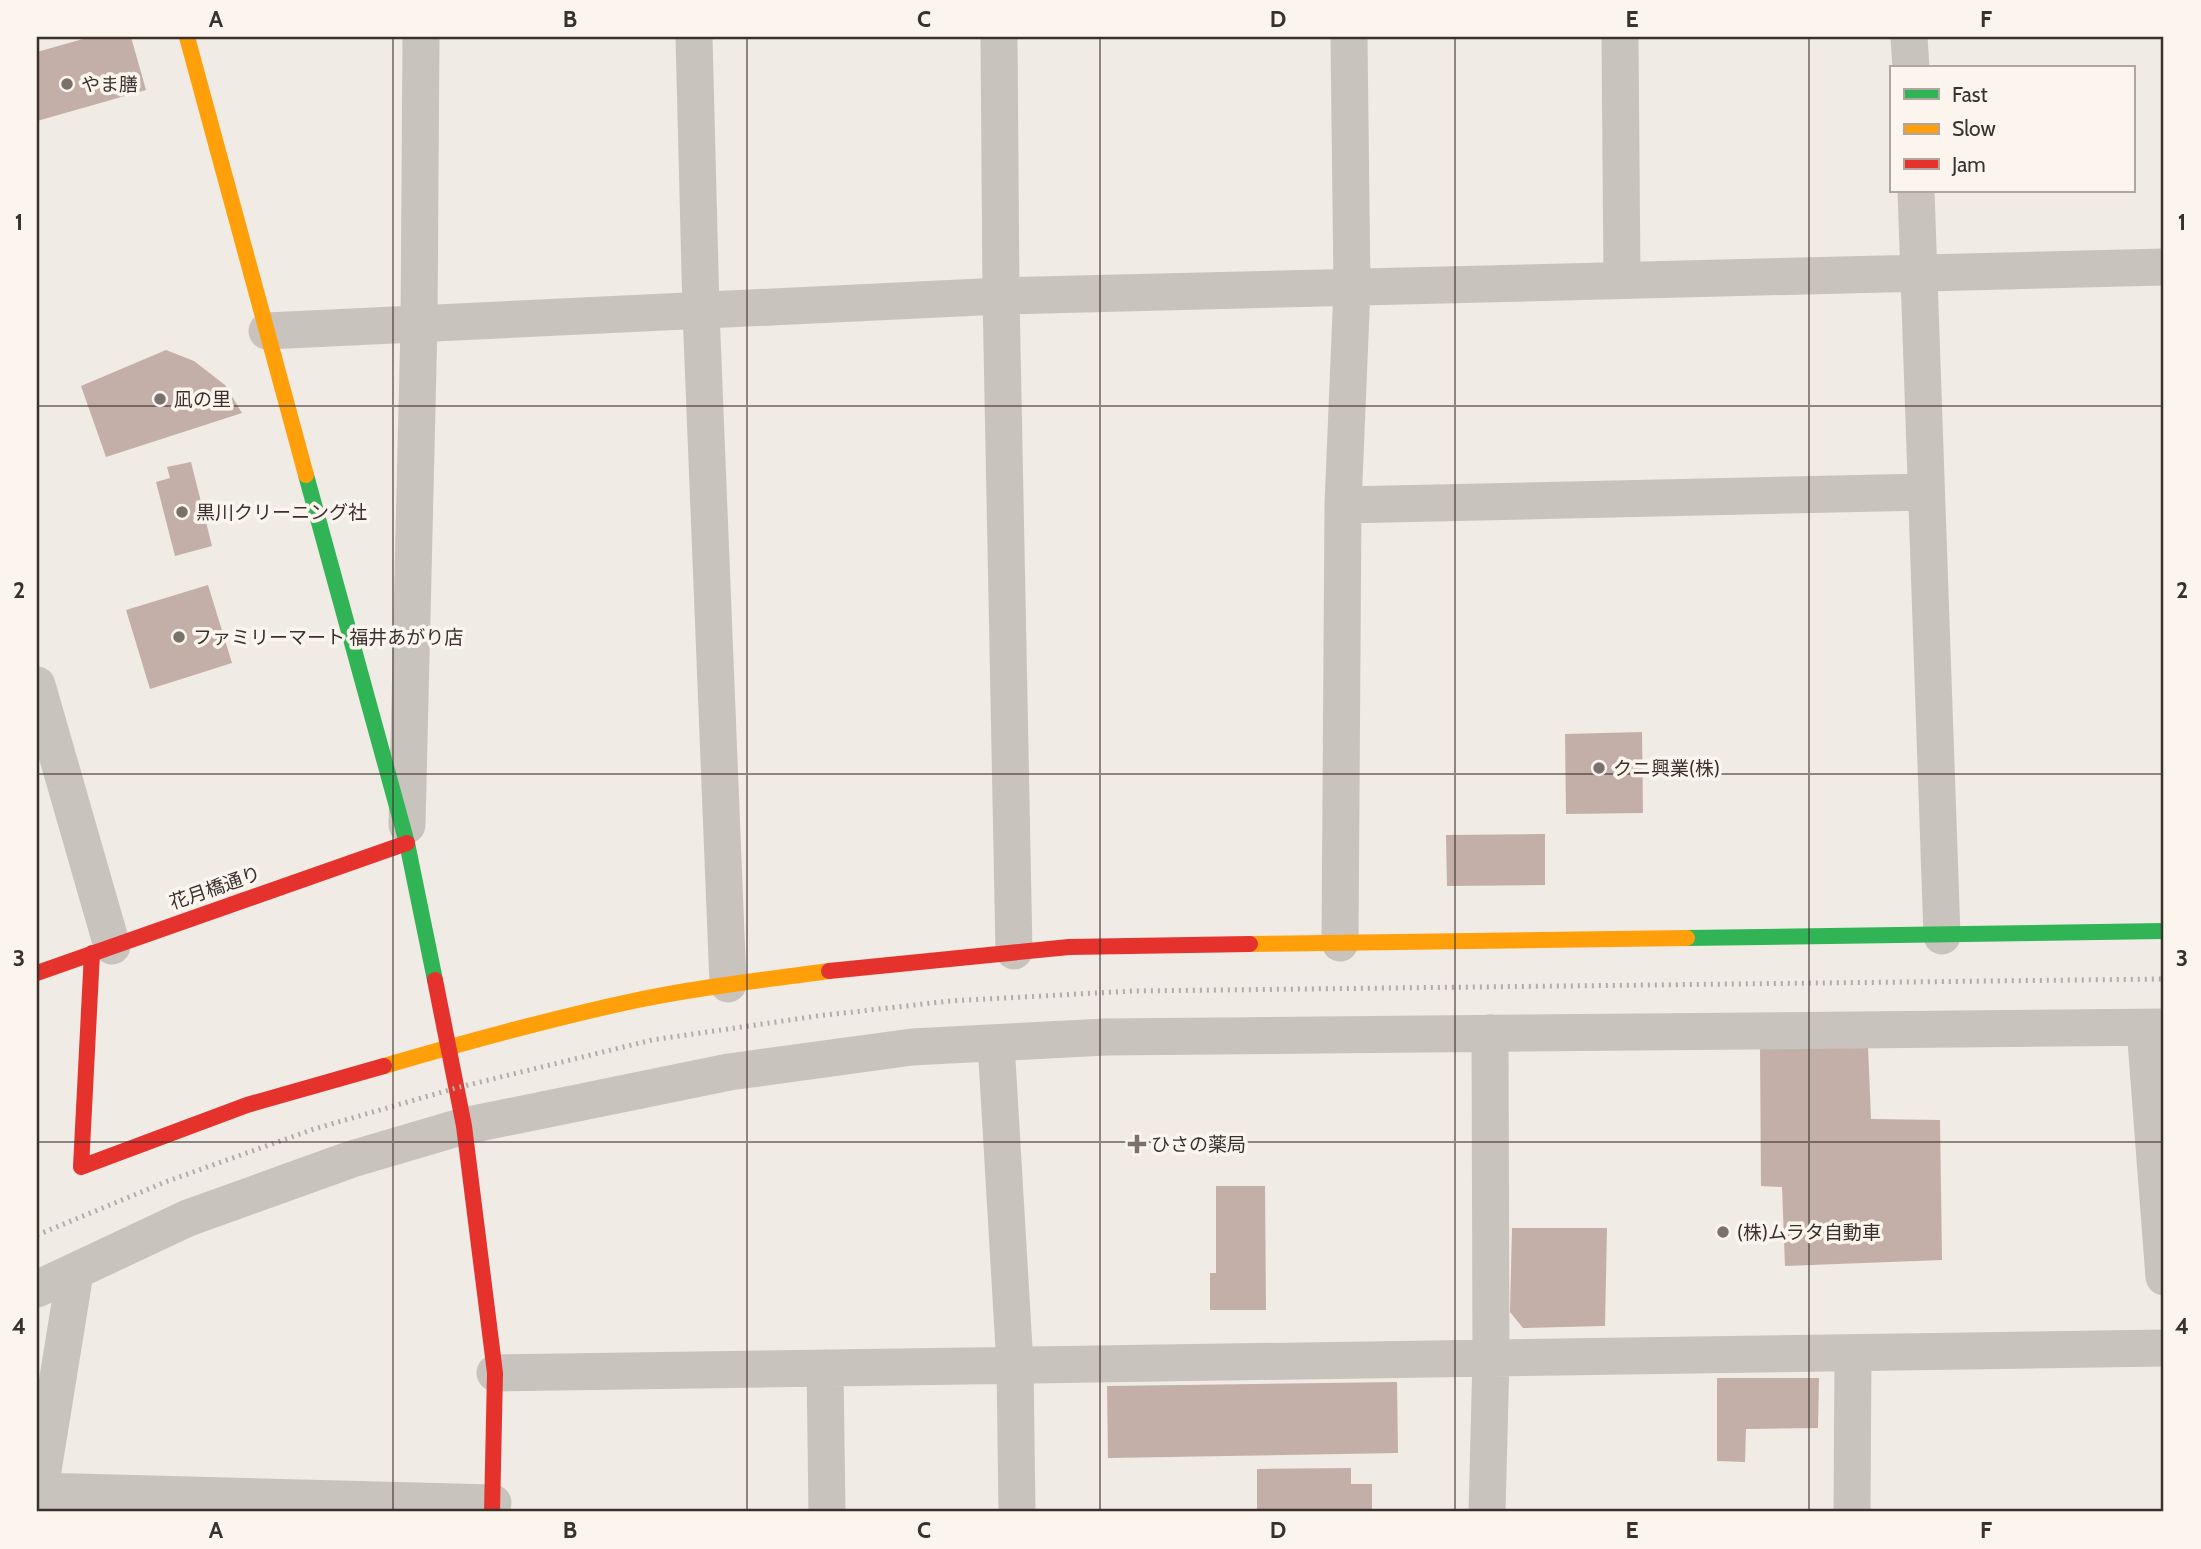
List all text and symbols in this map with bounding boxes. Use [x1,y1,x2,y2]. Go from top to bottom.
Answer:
text: A [209,5,224,33]
text: B [563,5,577,33]
text: C [917,5,931,33]
text: D [1270,5,1286,33]
text: E [1625,5,1639,33]
text: F [1980,5,1992,33]
legend [1890,66,2134,192]
place label: やま膳 [81,73,138,96]
marker: やま膳 [59,76,75,92]
text: Fast [1952,82,1988,107]
text: Slow [1952,116,1996,141]
text: Jam [1951,152,1986,177]
text: 1 [15,208,23,236]
text: 1 [2178,208,2186,236]
place label: 凪の里 [174,388,231,411]
marker: 凪の里 [152,391,168,407]
place label: 黒川クリーニング社 [196,501,367,524]
marker: 黒川クリーニング社 [174,504,190,520]
text: 2 [13,576,25,604]
text: 2 [2176,576,2188,604]
place label: ファミリーマート 福井あがり店 [193,626,463,649]
marker: ファミリーマート 福井あがり店 [171,629,187,645]
place label: クニ興業(株) [1613,757,1720,780]
marker: クニ興業(株) [1591,760,1607,776]
street label: 花月橋通り [166,862,264,914]
text: 3 [13,944,25,972]
text: 3 [2176,944,2188,972]
place label: ひさの薬局 [1151,1133,1246,1156]
marker: ひさの薬局 [1129,1136,1145,1152]
place label: (株)ムラタ自動車 [1737,1221,1881,1244]
marker: (株)ムラタ自動車 [1715,1224,1731,1240]
text: 4 [12,1312,26,1340]
text: 4 [2175,1312,2189,1340]
text: A [209,1516,224,1544]
text: B [563,1516,577,1544]
text: C [917,1516,931,1544]
text: D [1270,1516,1286,1544]
text: E [1625,1516,1639,1544]
text: F [1980,1516,1992,1544]

